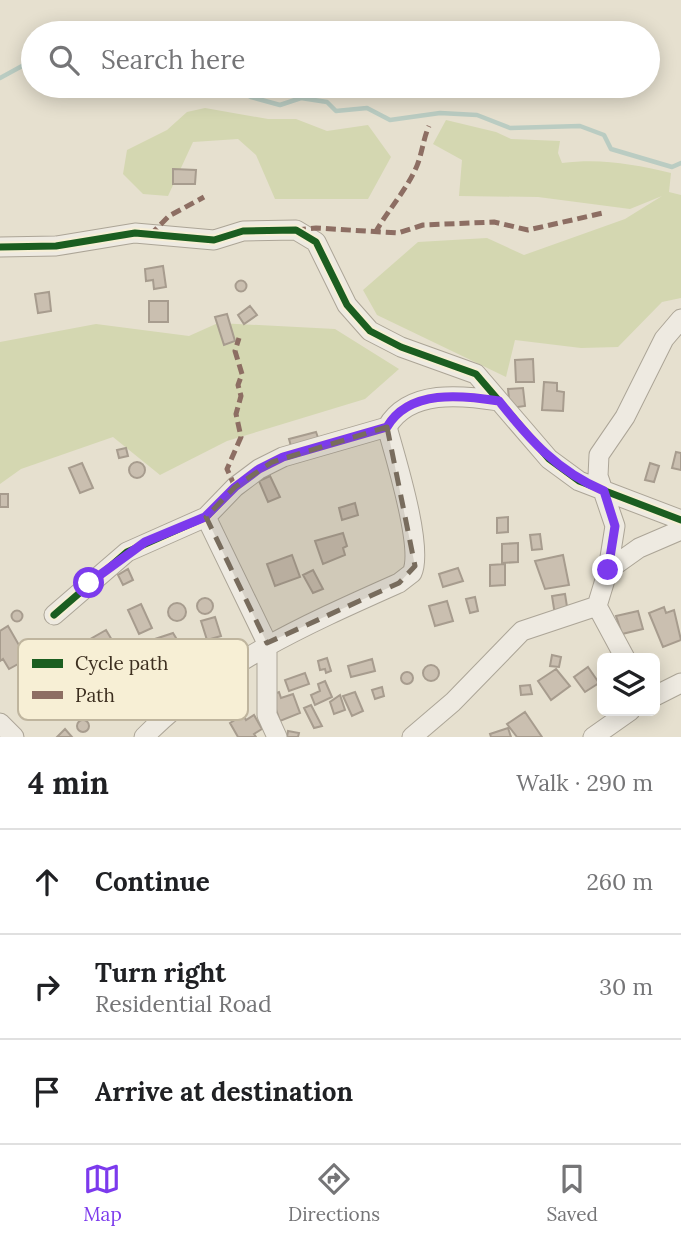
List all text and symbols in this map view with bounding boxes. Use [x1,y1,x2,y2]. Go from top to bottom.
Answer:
search box [21,21,660,98]
icon: search [45,41,83,79]
text: Search here [101,43,245,76]
route end [592,554,623,585]
route start [73,567,104,598]
legend [18,639,248,720]
text: Cycle path [75,651,168,675]
map controls [597,653,660,716]
button: layers [597,653,660,716]
text: Path [75,683,115,707]
text: 4 min [28,764,109,802]
text: Walk · 290 m [516,768,653,797]
icon: ahead [28,863,66,901]
text: Continue [95,865,210,898]
text: 260 m [586,867,653,896]
text: Turn right [95,956,226,989]
icon: right [28,968,66,1006]
text: 30 m [599,972,653,1001]
text: Residential Road [95,989,272,1018]
icon: arrive [28,1073,66,1111]
text: Arrive at destination [95,1075,353,1108]
tab: Map [83,1160,122,1226]
tab: Directions [288,1160,380,1226]
tab: Saved [546,1160,598,1226]

